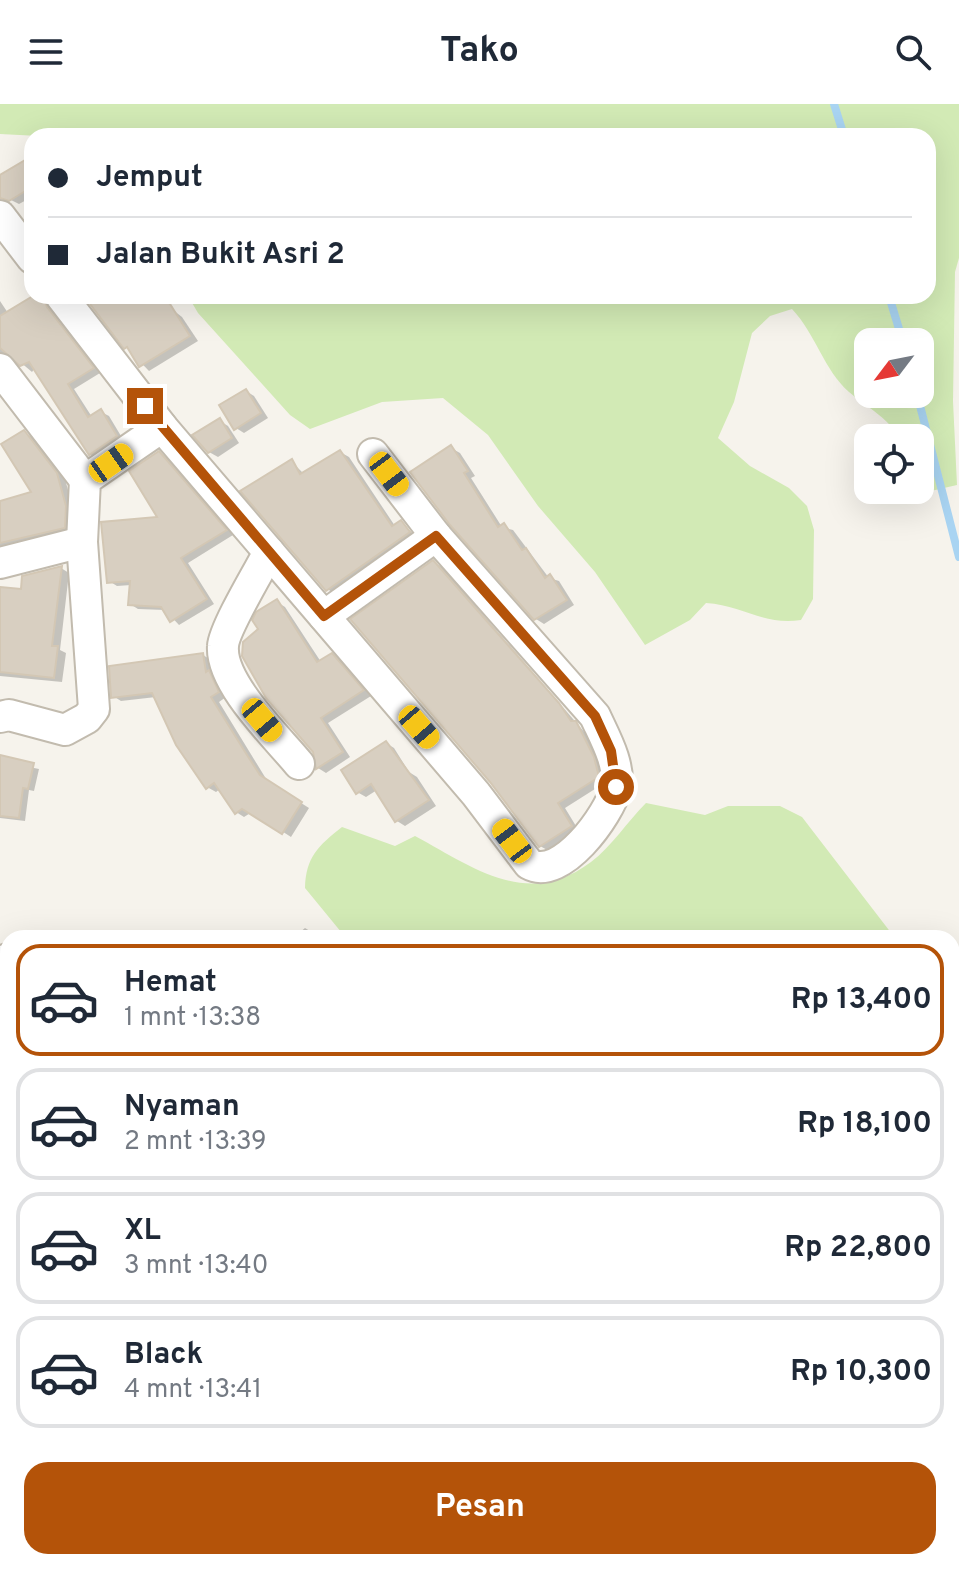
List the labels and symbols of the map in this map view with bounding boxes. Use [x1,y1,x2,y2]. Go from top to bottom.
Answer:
north arrow [854,328,934,408]
route end [127,388,163,424]
car [84,439,138,487]
car [365,448,413,500]
car [237,694,287,746]
car [394,701,444,753]
route start [598,769,634,805]
car [488,815,536,867]

